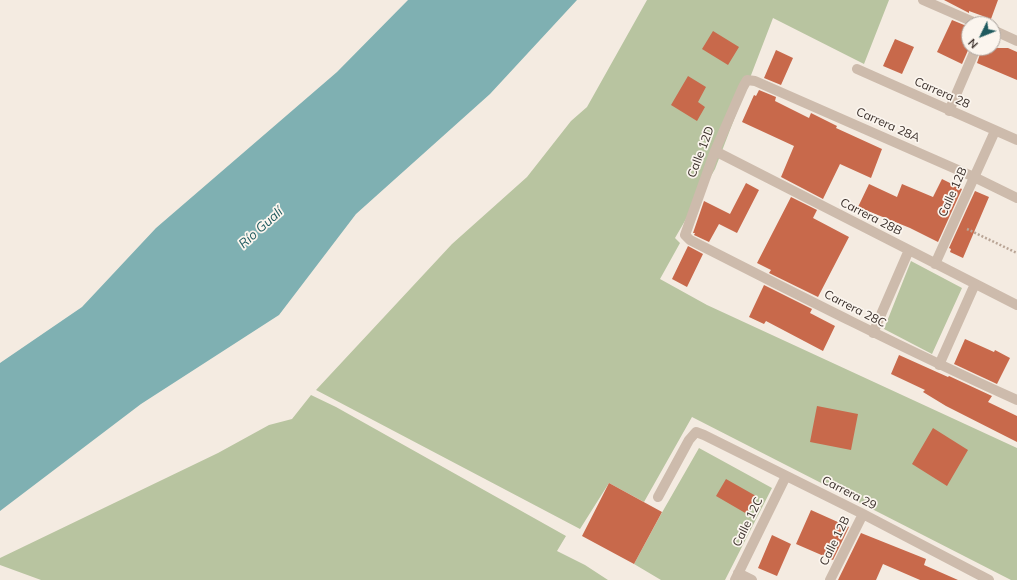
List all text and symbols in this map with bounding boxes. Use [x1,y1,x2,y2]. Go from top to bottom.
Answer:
north arrow [961,16,1001,56]
text: N [965,36,981,51]
street label: Carrera 28 [912,74,972,112]
street label: Carrera 28A [854,105,922,145]
street label: Calle 12D [685,124,717,180]
street label: Calle 12B [936,165,970,219]
street label: Carrera 28B [838,195,904,239]
water label: Río Gualí [236,204,286,252]
street label: Carrera 28C [822,287,888,331]
street label: Carrera 29 [819,473,879,513]
street label: Calle 12C [730,495,766,549]
street label: Calle 12B [817,514,853,568]

